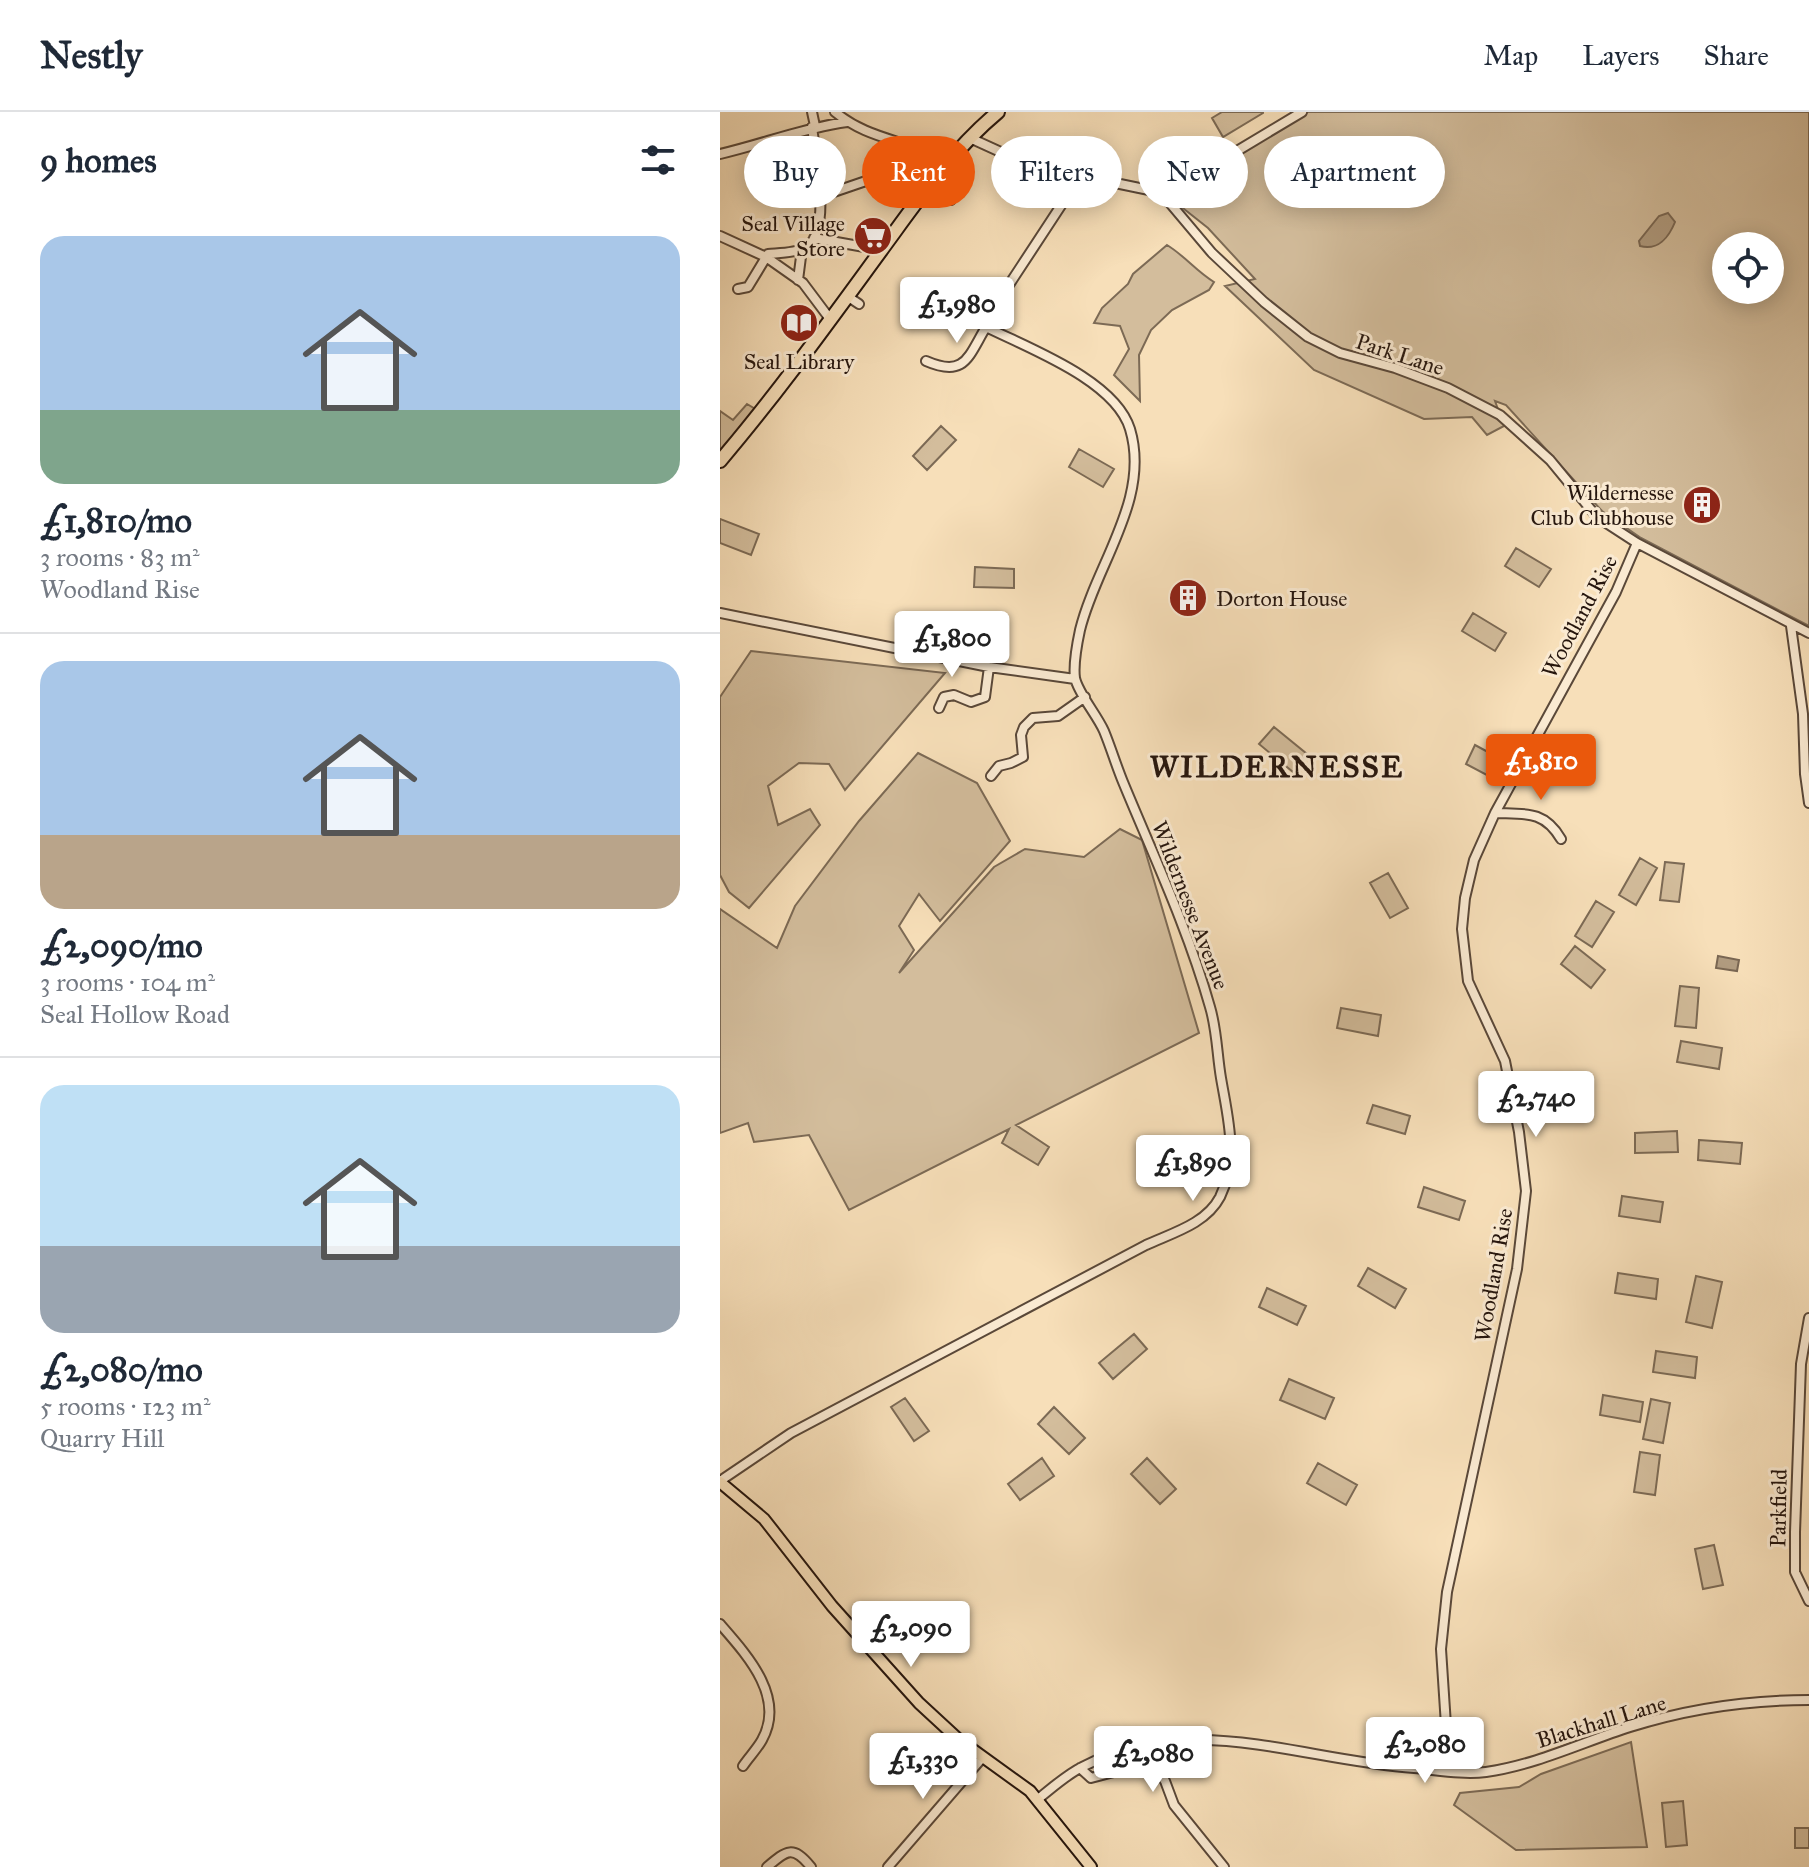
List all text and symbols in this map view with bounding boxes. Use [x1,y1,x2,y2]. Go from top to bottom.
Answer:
text: Nestly [40,32,142,78]
text: Map [1483,38,1538,73]
text: Layers [1582,38,1660,73]
text: Share [1704,38,1769,73]
chip: Buy [744,136,846,208]
chip: Rent [862,136,975,208]
chip: Filters [991,136,1122,208]
chip: New [1138,136,1248,208]
chip: Apartment [1264,136,1445,208]
icon: filters [636,138,680,182]
text: 9 homes [40,140,157,181]
place label: Seal Village Store [741,210,845,262]
supermarket icon: Seal Village Store [852,215,894,257]
map controls [1712,232,1784,304]
button: locate [1712,232,1784,304]
pin: £1,980 [892,277,1022,345]
text: £1,980 [918,287,996,319]
icon: home [288,288,432,432]
library icon: Seal Library [778,302,820,344]
street label: Park Lane [1352,328,1447,381]
place label: Seal Library [744,348,855,375]
place label: Wildernesse Club Clubhouse [1531,479,1674,531]
building icon: Wildernesse Club Clubhouse [1681,484,1723,526]
text: £1,810/mo [40,500,192,541]
text: 3 rooms · 83 m² [40,541,200,573]
street label: Woodland Rise [1536,550,1623,682]
text: Woodland Rise [40,573,200,605]
building icon: Dorton House [1167,577,1209,619]
place label: Dorton House [1216,585,1347,612]
pin: £1,800 [887,611,1017,679]
text: £1,800 [912,621,992,653]
icon: home [288,713,432,857]
pin: £1,810 [1476,734,1606,802]
text: £1,810 [1504,744,1578,776]
district label: WILDERNESSE [1150,749,1404,785]
street label: Wildernesse Avenue [1146,817,1235,993]
text: £2,090/mo [40,925,203,966]
text: 3 rooms · 104 m² [40,966,215,998]
text: Seal Hollow Road [40,998,230,1030]
pin: £2,740 [1471,1071,1601,1139]
text: £2,740 [1496,1081,1576,1113]
pin: £1,890 [1128,1135,1258,1203]
icon: home [288,1137,432,1281]
text: £1,890 [1154,1145,1232,1177]
street label: Woodland Rise [1468,1206,1519,1344]
text: £2,080/mo [40,1349,203,1390]
text: 5 rooms · 123 m² [40,1390,211,1422]
text: Quarry Hill [40,1422,164,1454]
street label: Parkfield [1764,1468,1793,1548]
pin: £2,090 [846,1601,976,1669]
text: £2,090 [870,1611,952,1643]
street label: Blackhall Lane [1533,1689,1669,1754]
pin: £2,080 [1360,1717,1490,1785]
pin: £2,080 [1088,1726,1218,1794]
text: £2,080 [1384,1727,1466,1759]
pin: £1,330 [858,1733,988,1801]
text: £2,080 [1112,1736,1194,1768]
text: £1,330 [888,1743,959,1775]

